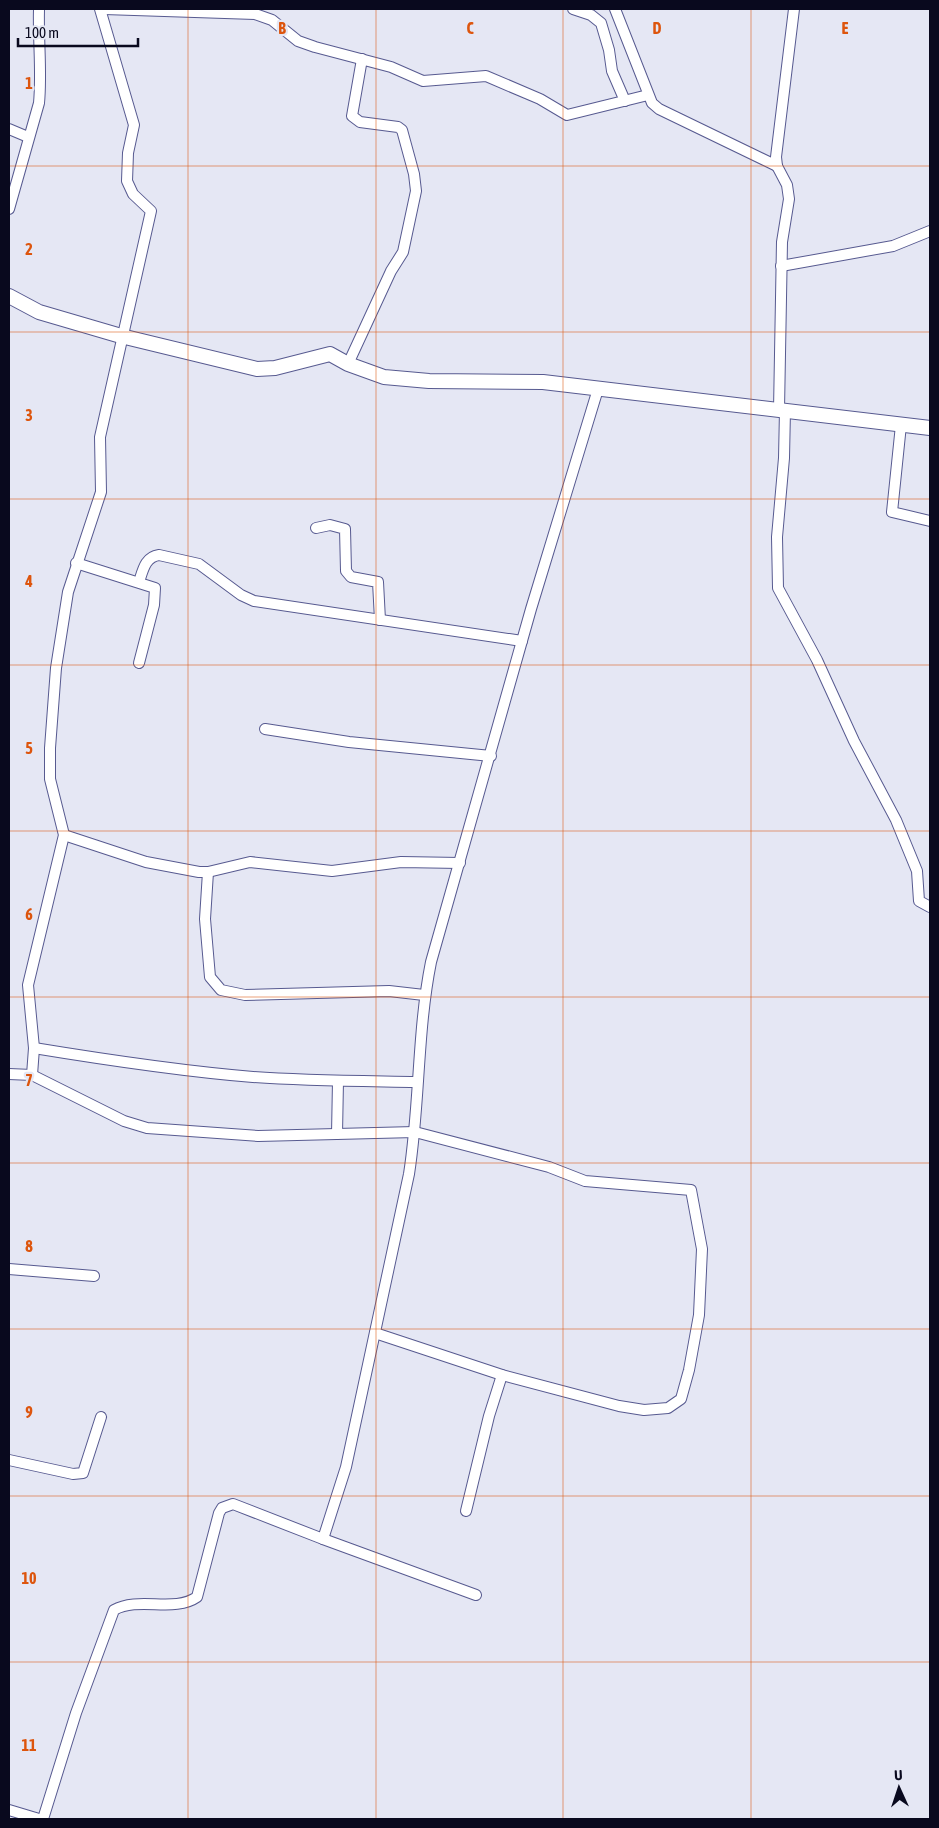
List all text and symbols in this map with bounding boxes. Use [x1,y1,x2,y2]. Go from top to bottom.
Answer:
scale bar [18,15,138,47]
text: B [278,19,286,37]
text: C [466,19,474,37]
text: D [653,19,662,37]
text: E [842,19,849,37]
text: 100 m [25,24,59,41]
text: 1 [25,74,33,92]
text: 2 [25,240,33,258]
text: 3 [25,406,33,424]
text: 4 [24,572,33,590]
text: 5 [25,739,33,757]
text: 6 [25,905,33,923]
text: 7 [25,1071,33,1089]
text: 8 [25,1237,33,1255]
text: 9 [25,1403,33,1421]
text: 10 [21,1569,37,1587]
text: 11 [21,1736,37,1754]
north arrow [874,1763,924,1813]
text: U [894,1767,903,1783]

